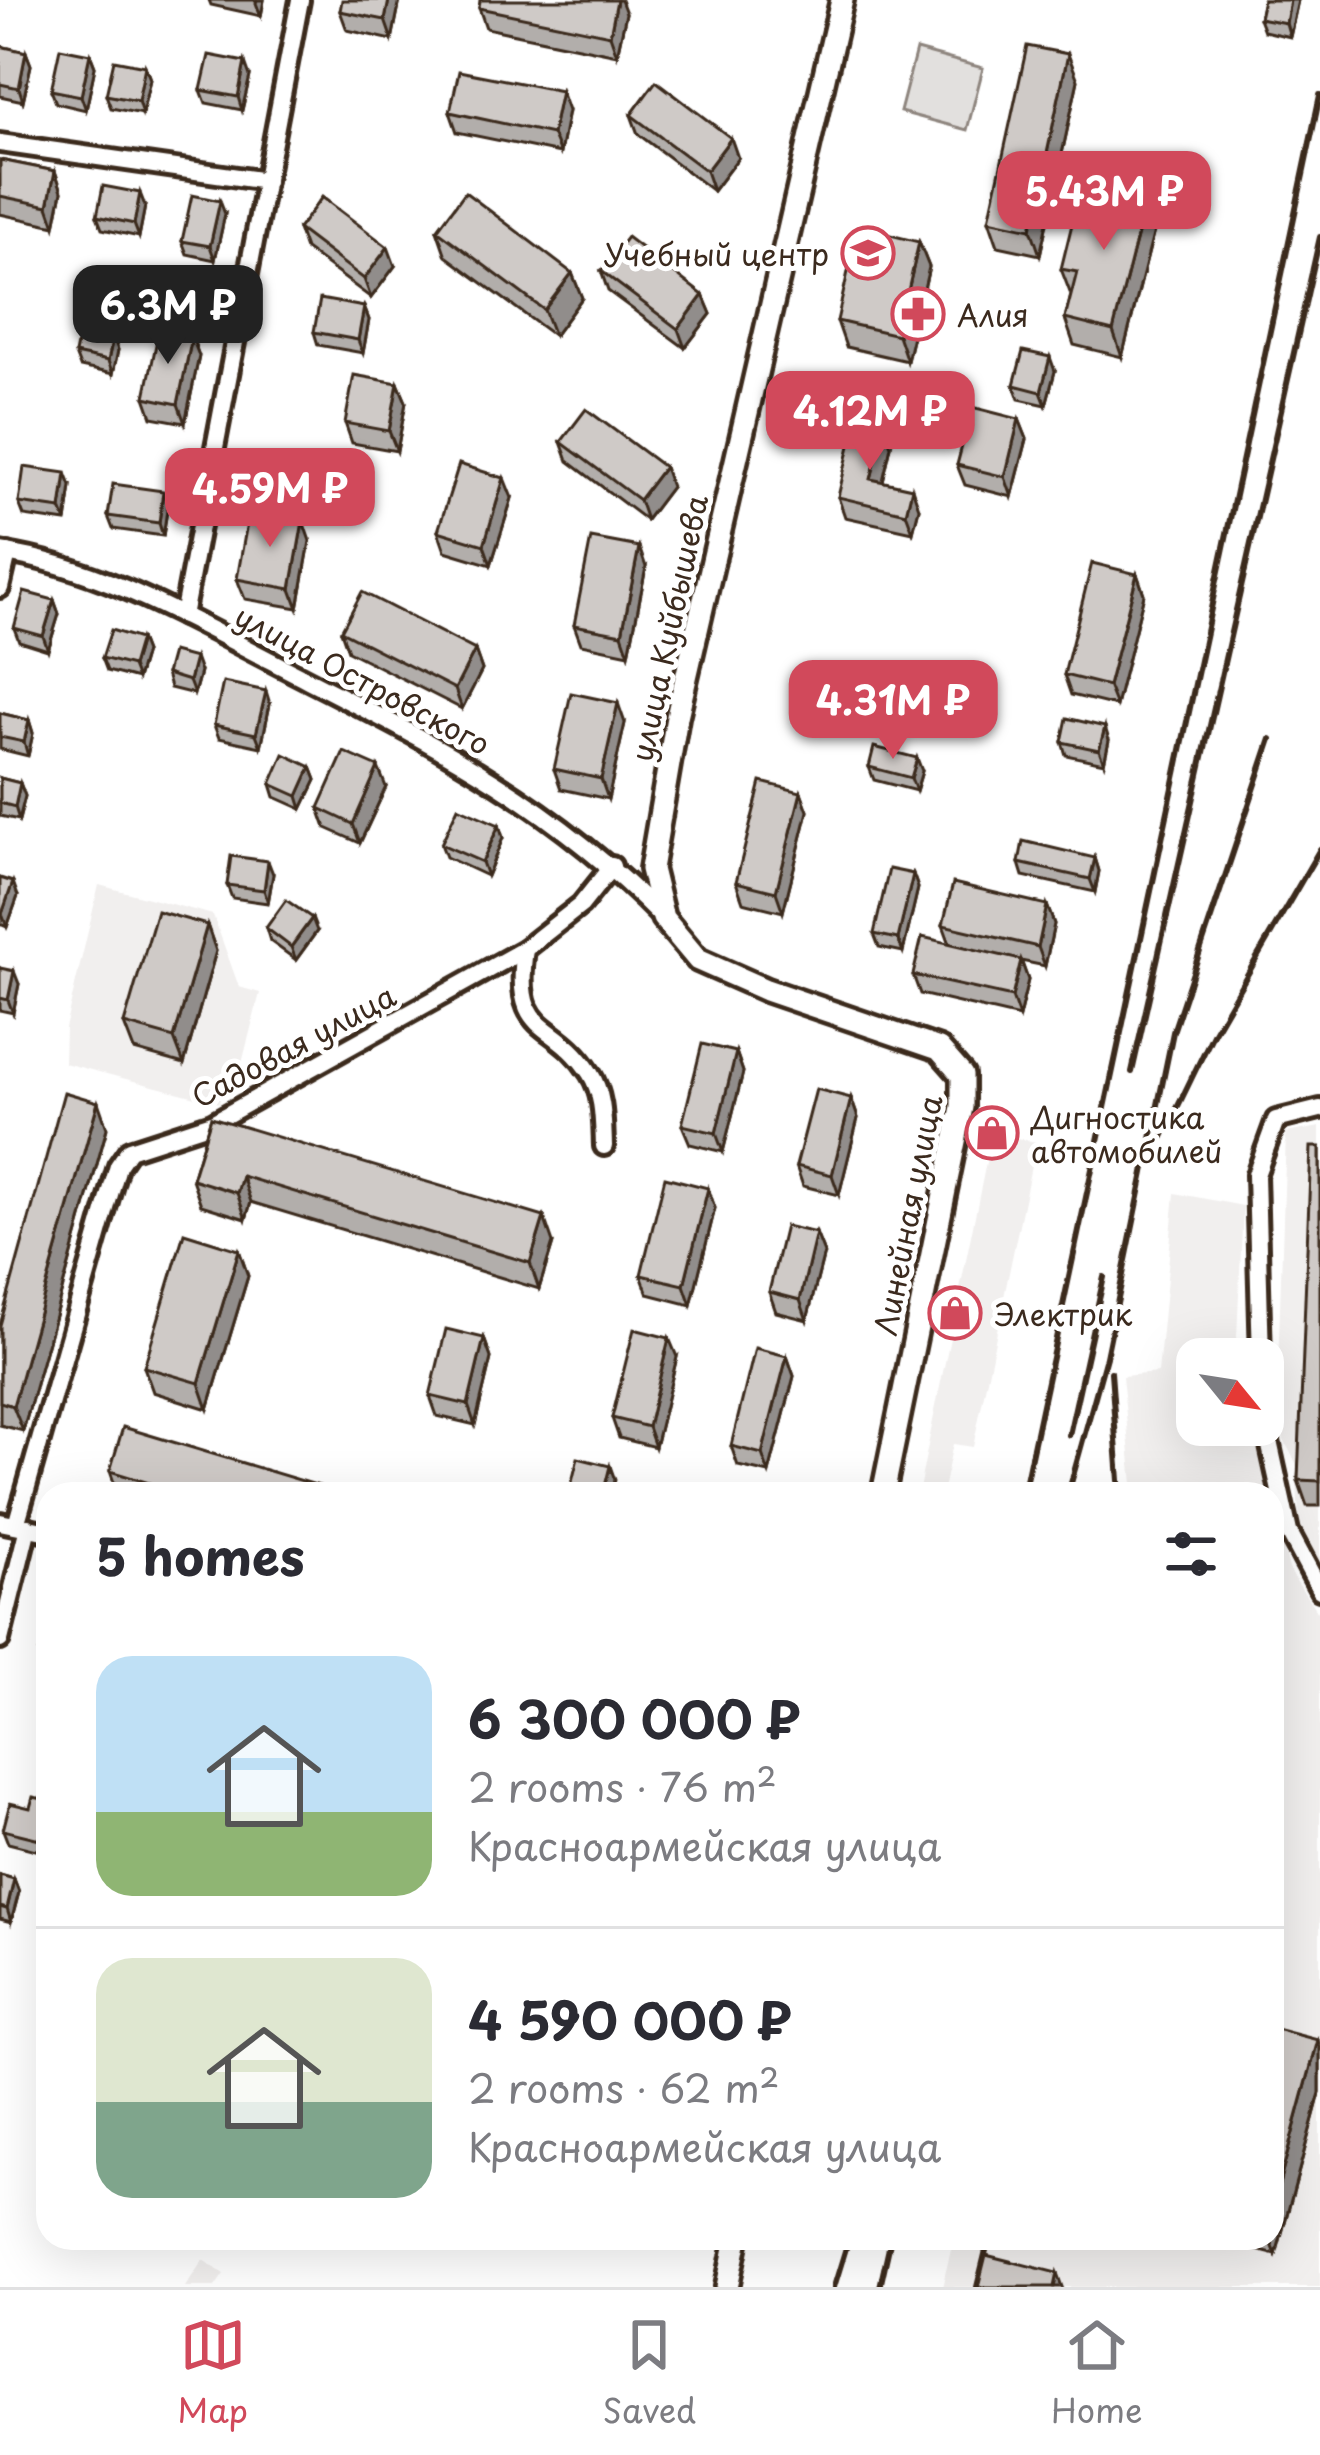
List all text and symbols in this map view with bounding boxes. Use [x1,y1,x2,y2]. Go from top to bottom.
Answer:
pin: 5.43M ₽ [993,151,1215,253]
text: 5.43M ₽ [1024,160,1184,219]
school or university icon: Учебный центр [840,225,896,281]
place label: Учебный центр [604,231,829,276]
pin: 6.3M ₽ [70,265,266,367]
text: 6.3M ₽ [100,274,236,333]
pharmacy icon: Алия [890,286,946,342]
place label: Алия [957,292,1029,337]
pin: 4.12M ₽ [759,371,981,473]
text: 4.12M ₽ [793,380,947,439]
pin: 4.59M ₽ [159,448,381,550]
text: 4.59M ₽ [192,457,348,516]
street label: улица Куйбышева [618,490,718,765]
street label: улица Островского [227,593,499,765]
pin: 4.31M ₽ [782,660,1004,762]
text: 4.31M ₽ [816,669,970,728]
street label: Садовая улица [183,972,403,1118]
street label: Линейная улица [862,1091,952,1339]
place label: Дигностика автомобилей [1030,1094,1222,1173]
shop icon: Дигностика автомобилей [964,1105,1020,1161]
shop icon: Электрик [927,1285,983,1341]
place label: Электрик [994,1291,1133,1336]
north arrow [1176,1338,1284,1446]
map controls [1176,1338,1284,1446]
text: 5 homes [96,1516,305,1593]
icon: filters [1158,1521,1224,1587]
text: 6 300 000 ₽ [468,1679,800,1756]
icon: home [192,1704,336,1848]
text: 2 rooms · 76 m² [468,1756,777,1815]
text: Красноармейская улица [468,1815,941,1874]
text: 4 590 000 ₽ [468,1980,792,2057]
icon: home [192,2006,336,2150]
text: 2 rooms · 62 m² [468,2057,780,2116]
text: Красноармейская улица [468,2116,941,2175]
tab: Map [177,2312,248,2434]
tab: Saved [603,2312,696,2434]
tab: Home [1051,2312,1143,2434]

